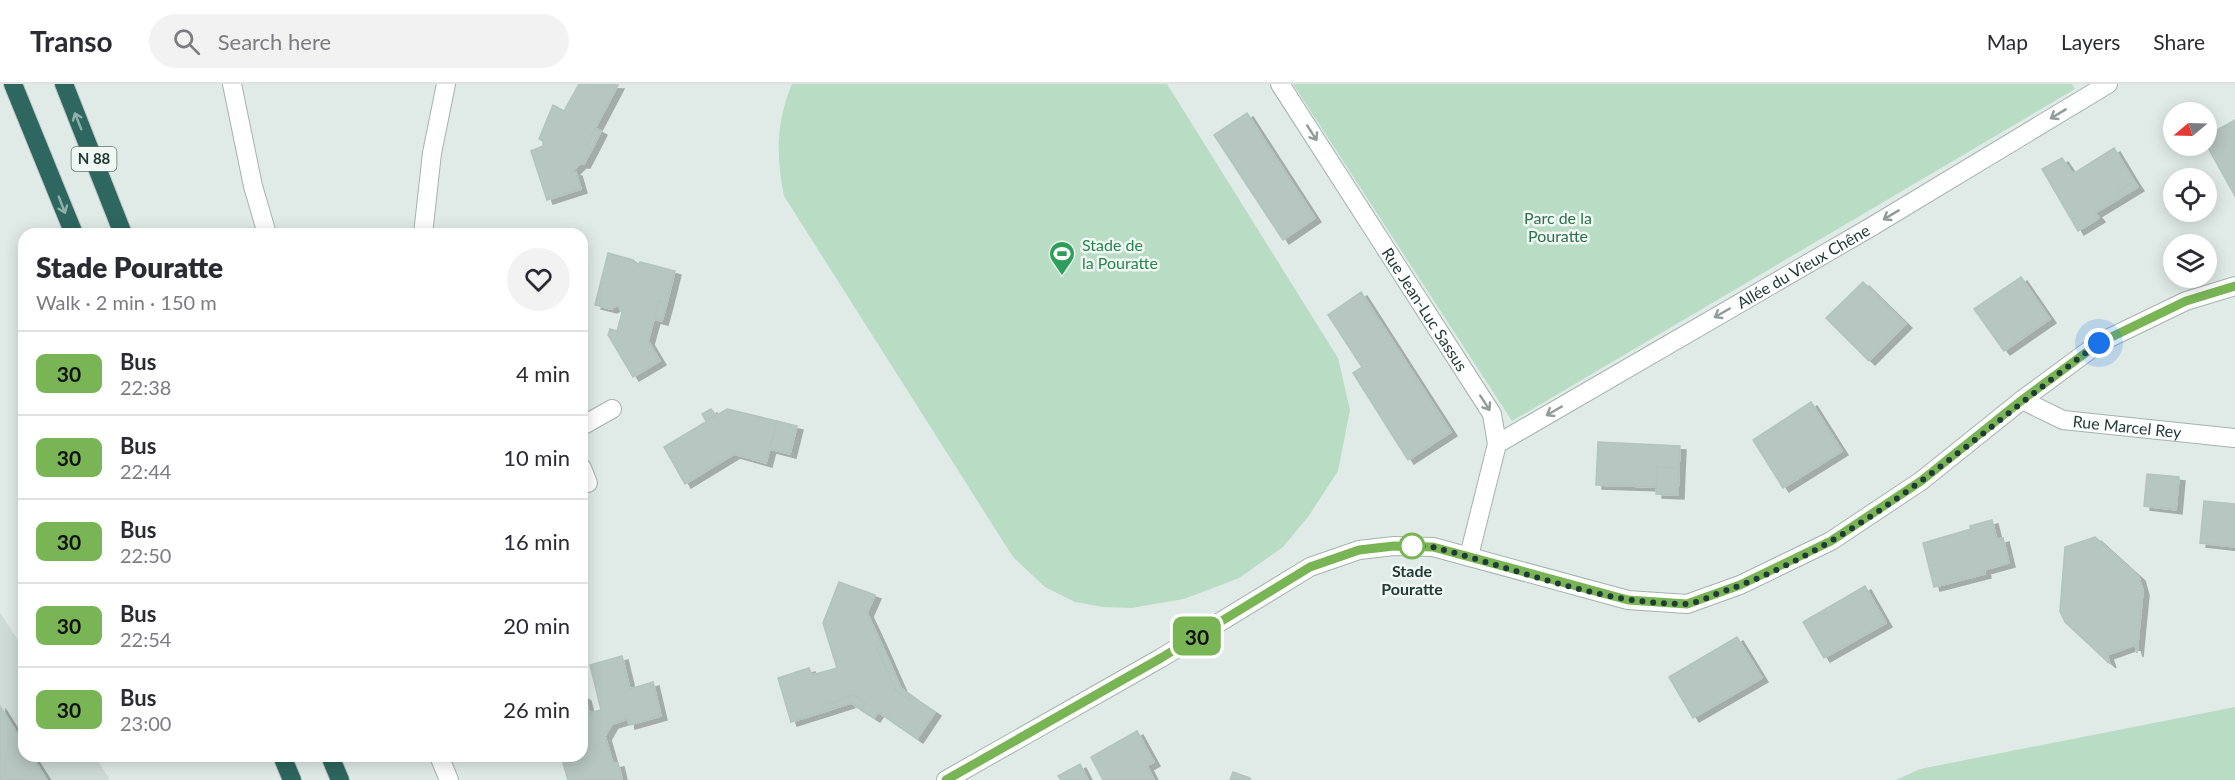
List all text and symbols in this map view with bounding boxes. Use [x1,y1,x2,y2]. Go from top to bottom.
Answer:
search box [149,14,569,68]
text: Transo [30,24,113,58]
icon: search [170,25,203,58]
text: Search here [218,28,331,55]
text: Map [1987,29,2028,54]
text: Layers [2061,29,2120,54]
text: Share [2153,29,2205,54]
north arrow [2163,102,2217,156]
map controls [2163,102,2217,288]
one-way arrow [2050,109,2067,121]
one-way arrow [72,112,83,131]
one-way arrow [1306,124,1318,141]
road number: N 88 [72,147,116,171]
button: locate [2163,168,2217,222]
one-way arrow [58,196,69,214]
park label: Parc de la Pouratte [1524,208,1592,245]
one-way arrow [1883,209,1900,221]
street label: Allée du Vieux Chêne [1733,220,1873,312]
button: layers [2163,234,2217,288]
place label: Stade de la Pouratte [1082,235,1158,272]
sports icon: Stade de la Pouratte [1047,239,1077,277]
street label: Rue Jean-Luc Sassus [1379,244,1472,375]
button: heart [507,248,570,311]
text: Stade Pouratte [36,250,223,284]
text: Walk · 2 min · 150 m [36,290,217,314]
one-way arrow [1714,308,1732,319]
your location [2084,328,2114,358]
text: Bus [120,348,156,375]
text: 4 min [516,360,570,387]
text: 30 [57,361,81,386]
text: 22:38 [120,375,171,399]
one-way arrow [1479,394,1491,411]
one-way arrow [1546,406,1563,418]
street label: Rue Marcel Rey [2072,411,2183,441]
text: Bus [120,432,156,459]
text: 10 min [503,444,570,471]
text: 30 [57,445,81,470]
text: 22:44 [120,459,171,483]
text: Bus [120,516,156,543]
text: 16 min [503,528,570,555]
text: 30 [57,529,81,554]
marker: Stade Pouratte [1399,533,1425,559]
text: 22:50 [120,543,171,567]
place label: Stade Pouratte [1381,561,1443,598]
text: Bus [120,600,156,627]
text: 20 min [503,612,570,639]
text: 30 [57,613,81,638]
line badge: 30 [1170,616,1224,656]
text: 30 [1185,624,1209,649]
text: 22:54 [120,627,171,651]
text: Bus [120,684,156,711]
text: 26 min [503,696,570,723]
text: 30 [57,697,81,722]
text: 23:00 [120,711,171,735]

